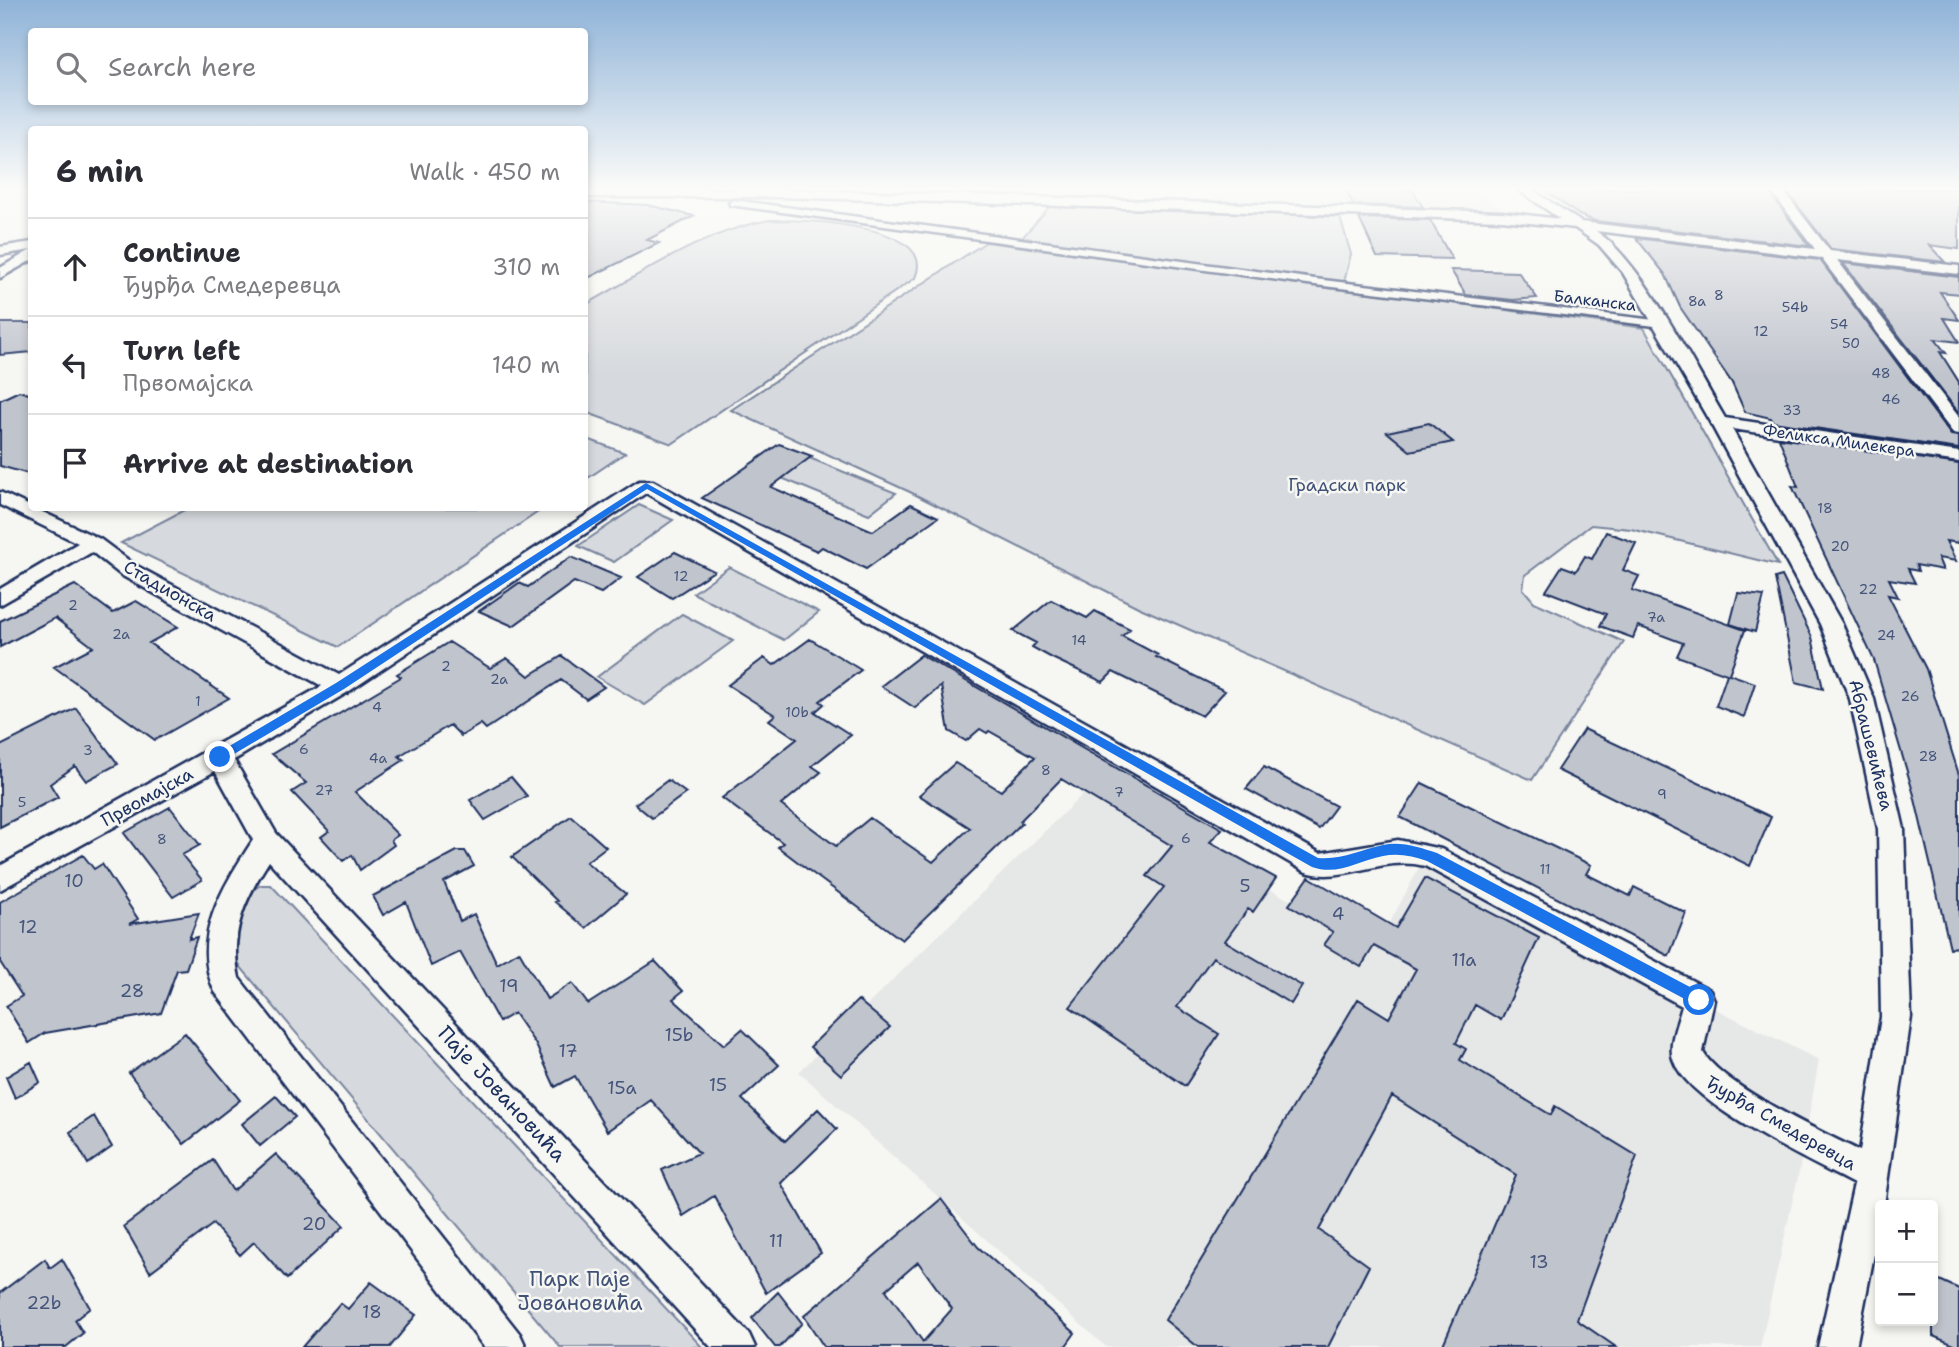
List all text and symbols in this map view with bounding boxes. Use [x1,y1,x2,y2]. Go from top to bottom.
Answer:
search box [28,28,588,105]
icon: search [52,48,90,86]
text: Search here [108,49,257,84]
text: 6 min [56,151,143,192]
text: Walk · 450 m [409,157,560,187]
text: Continue [123,235,241,270]
icon: ahead [56,248,94,286]
text: 310 m [492,252,560,282]
text: Ђурђа Смедеревца [123,270,340,300]
street label: Балканска [1552,285,1637,316]
house number: 8 [1714,286,1724,304]
house number: 8a [1688,292,1706,310]
house number: 54b [1782,298,1808,316]
house number: 54 [1830,315,1848,333]
house number: 12 [1754,322,1768,340]
text: Turn left [123,333,240,368]
house number: 50 [1842,334,1860,352]
icon: left [56,346,94,384]
text: 140 m [492,350,560,380]
house number: 48 [1871,364,1891,382]
text: Првомајска [123,368,253,398]
house number: 46 [1881,390,1901,408]
house number: 33 [1783,401,1801,419]
street label: Феликса Милекера [1761,419,1916,462]
icon: arrive [56,444,94,482]
text: Arrive at destination [123,446,413,481]
park label: Градски парк [1288,473,1406,497]
house number: 18 [1817,499,1833,517]
house number: 20 [1830,537,1850,555]
street label: Стадионска [119,555,221,627]
house number: 12 [674,567,688,585]
house number: 22 [1859,580,1877,598]
house number: 2 [68,596,78,614]
house number: 7a [1647,608,1665,626]
house number: 2a [112,625,130,643]
house number: 24 [1877,626,1896,644]
house number: 14 [1071,631,1087,649]
house number: 2 [441,657,451,675]
house number: 2a [490,670,508,688]
street label: Абрашевићева [1843,677,1899,813]
house number: 26 [1901,687,1920,705]
house number: 1 [195,692,201,710]
house number: 4 [372,698,382,716]
house number: 10b [785,703,809,721]
house number: 6 [299,740,309,758]
house number: 3 [83,741,93,759]
route end [204,741,235,772]
house number: 28 [1918,747,1938,765]
house number: 4a [369,749,387,767]
house number: 8 [1041,761,1051,779]
street label: Првомајска [97,762,197,832]
house number: 27 [315,781,333,799]
house number: 7 [1114,783,1124,801]
house number: 9 [1657,785,1667,803]
house number: 5 [18,793,26,811]
house number: 6 [1181,829,1191,847]
house number: 8 [157,830,167,848]
house number: 11 [1539,860,1551,878]
house number: 10 [64,869,84,893]
house number: 5 [1239,874,1251,898]
house number: 4 [1332,902,1344,926]
house number: 12 [18,915,38,939]
house number: 11a [1452,948,1476,972]
house number: 19 [499,974,519,998]
house number: 28 [120,979,144,1003]
route start [1683,984,1714,1015]
street label: Паје Јовановића [432,1020,572,1168]
house number: 15b [665,1023,693,1047]
house number: 17 [558,1039,578,1063]
street label: Ђурђа Смедеревца [1701,1070,1861,1176]
house number: 15 [709,1073,727,1097]
house number: 15a [607,1076,637,1100]
map controls [1875,1200,1938,1326]
button: + [1875,1200,1938,1263]
house number: 20 [302,1212,326,1236]
house number: 11 [769,1229,783,1253]
house number: 13 [1529,1250,1549,1274]
button: − [1875,1263,1938,1326]
park label: Парк Паје Јовановића [517,1265,643,1317]
house number: 22b [27,1291,61,1315]
house number: 18 [362,1300,382,1324]

